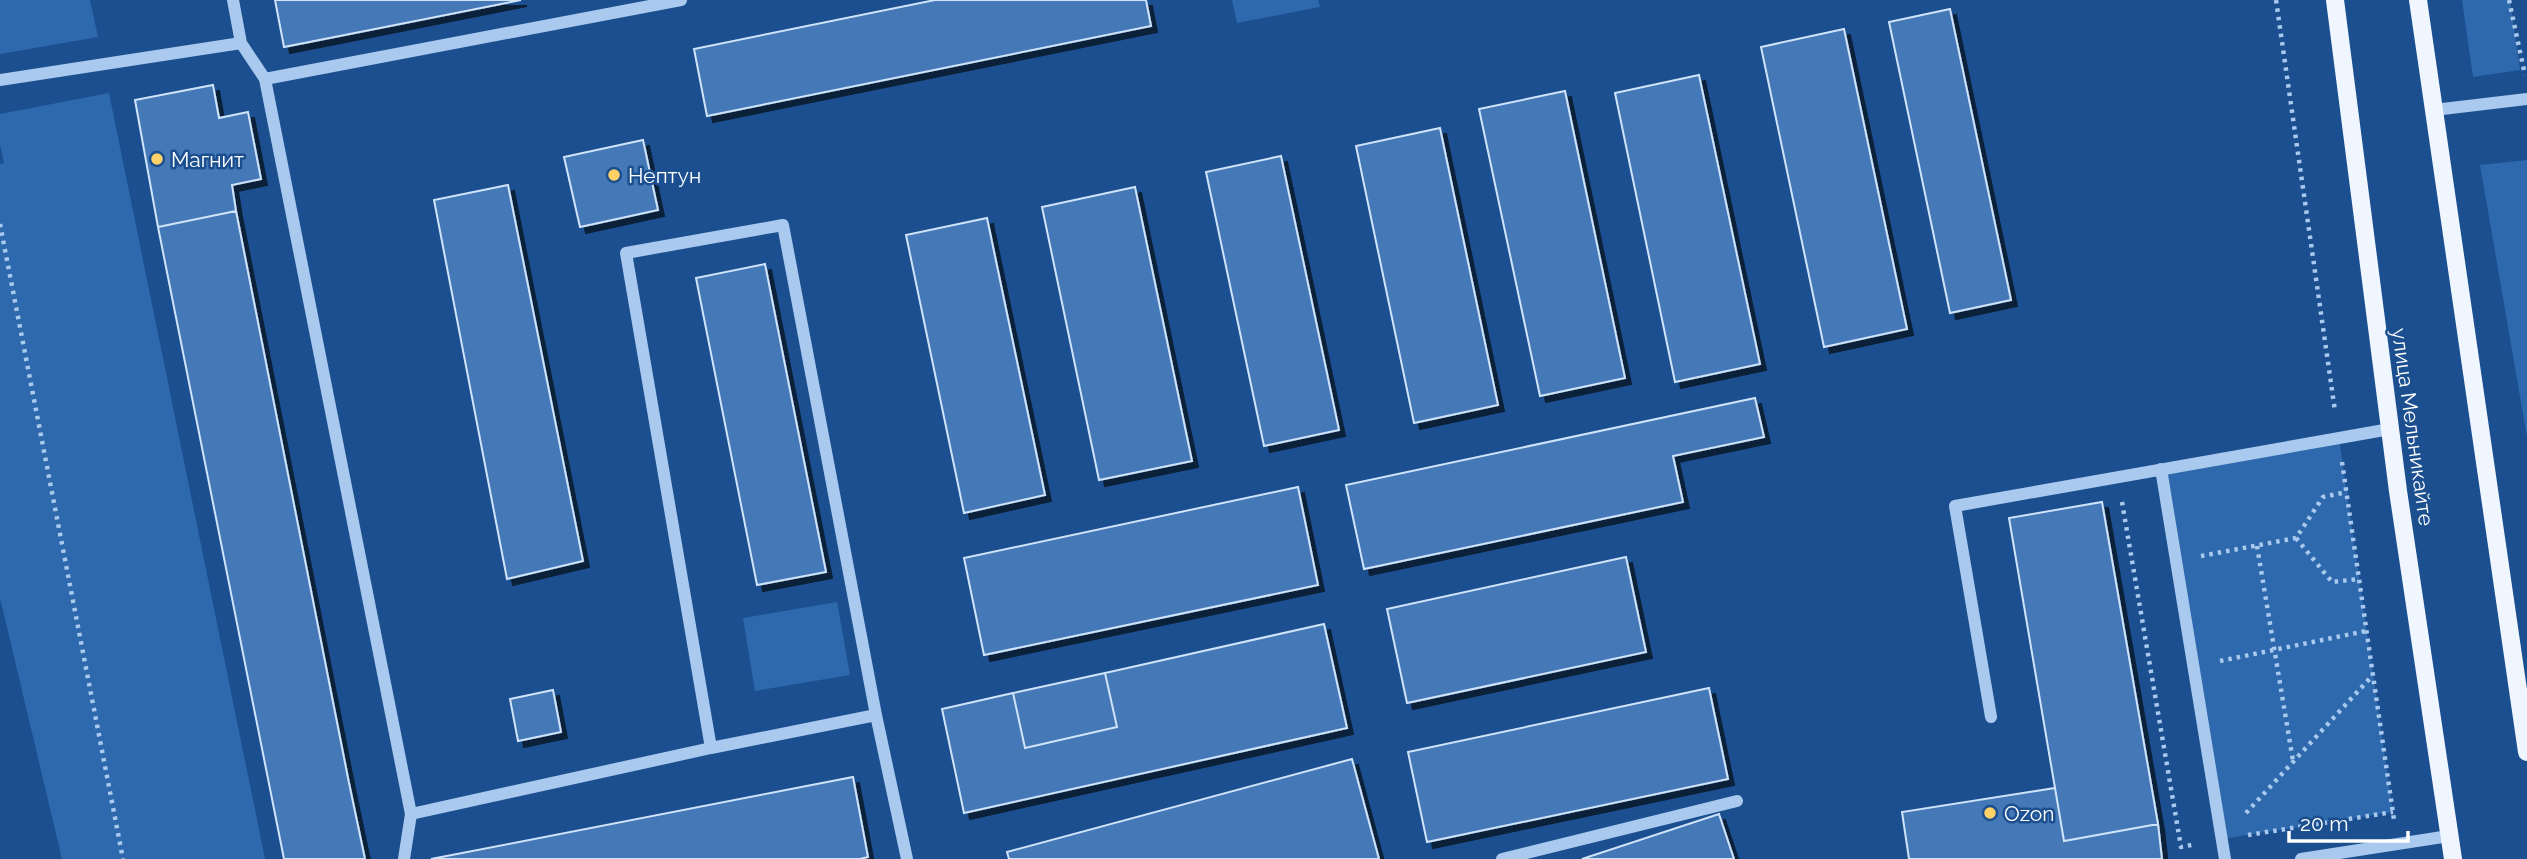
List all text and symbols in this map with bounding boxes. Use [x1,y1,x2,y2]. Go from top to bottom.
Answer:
place label: Магнит [171,147,244,172]
marker: Магнит [149,151,165,167]
place label: Нептун [628,163,701,188]
marker: Нептун [606,167,622,183]
street label: улица Мельникайте [2387,327,2439,527]
scale bar [2289,800,2408,844]
place label: Ozon [2004,801,2055,826]
marker: Ozon [1982,805,1998,821]
text: 20 m [2300,811,2348,836]

